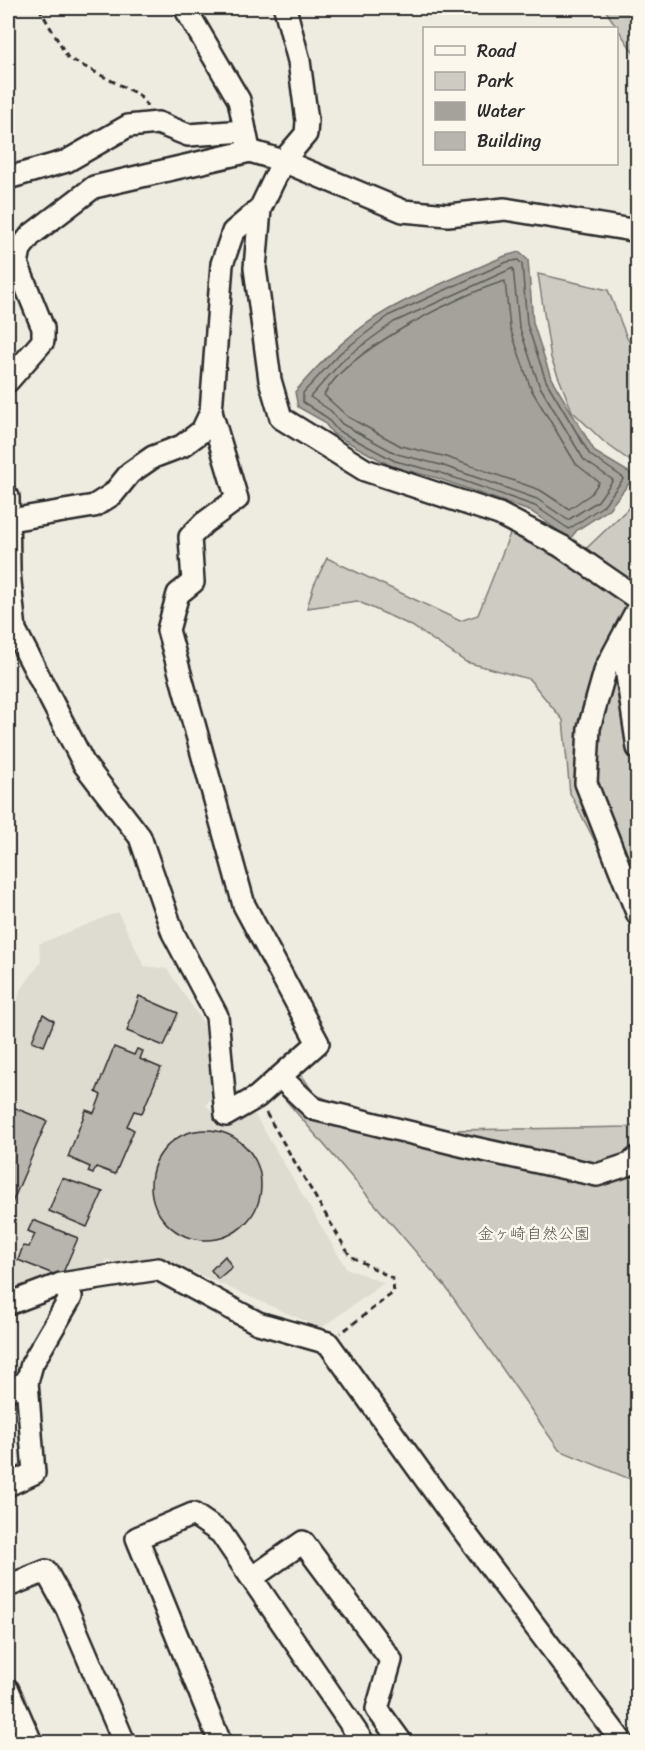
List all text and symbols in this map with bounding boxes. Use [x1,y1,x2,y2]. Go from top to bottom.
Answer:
legend [423,27,618,165]
text: Road [477,35,517,67]
text: Park [477,65,514,97]
text: Water [477,95,526,127]
text: Building [477,125,541,157]
park label: 金ヶ崎自然公園 [478,1219,590,1248]

